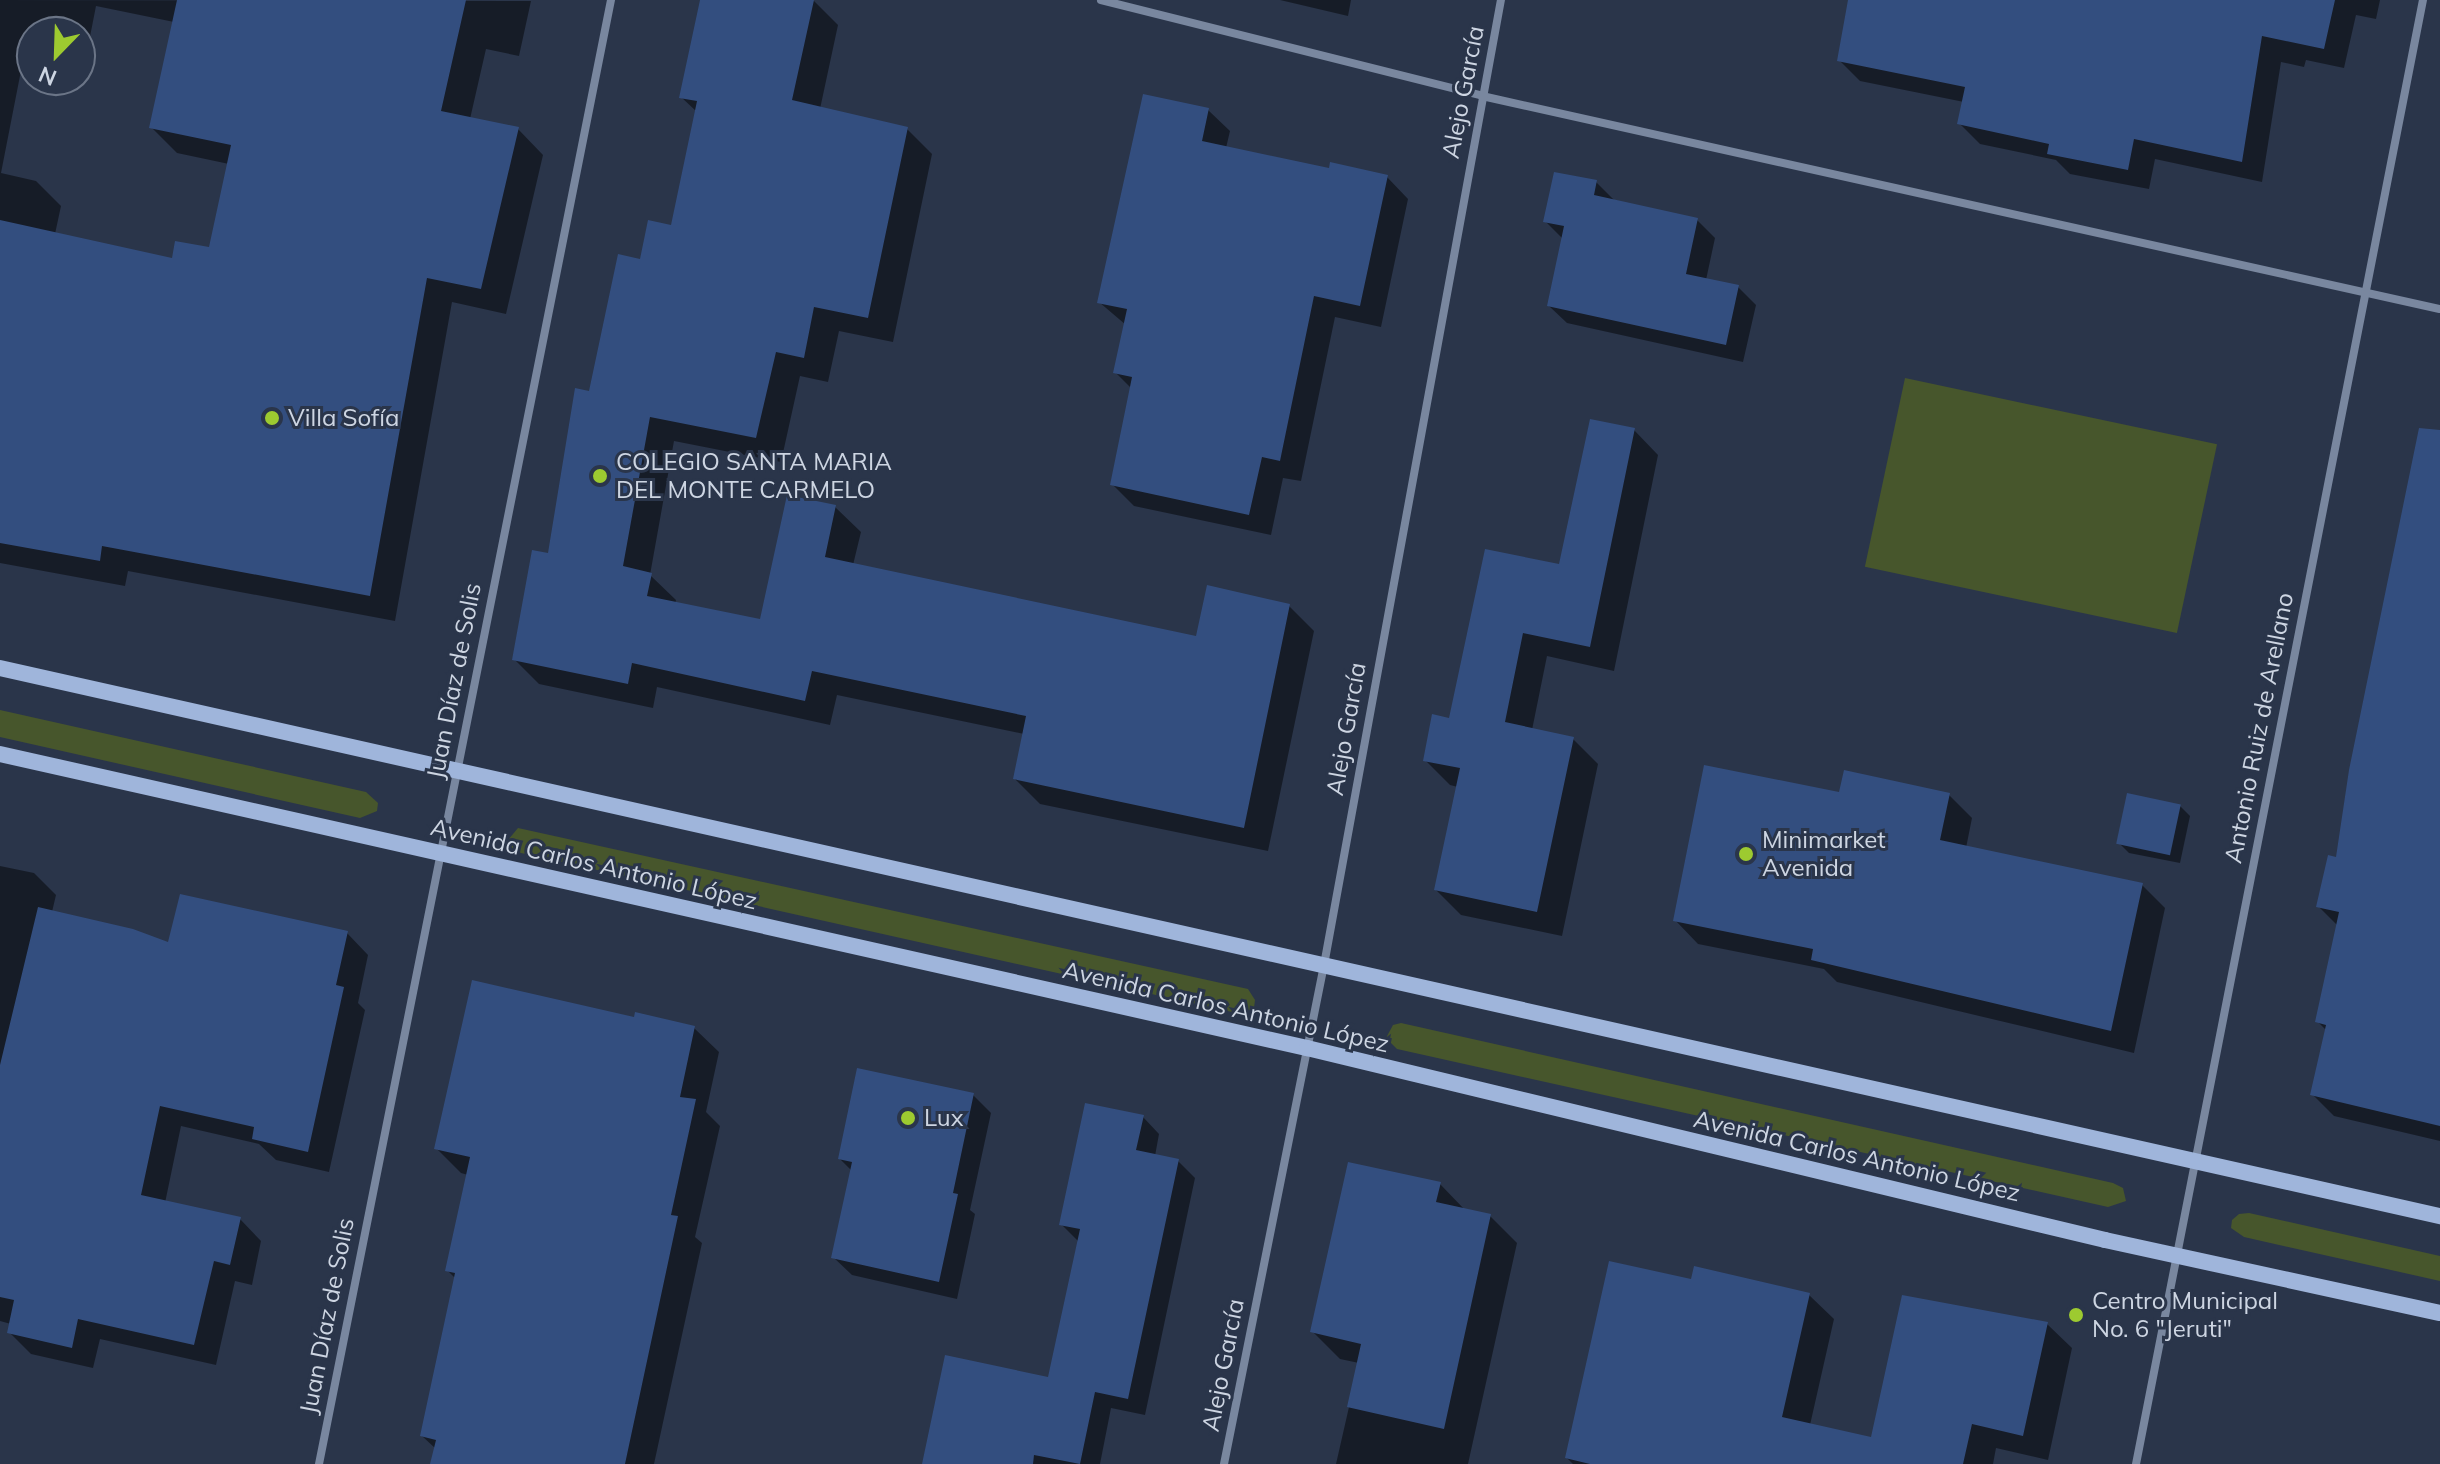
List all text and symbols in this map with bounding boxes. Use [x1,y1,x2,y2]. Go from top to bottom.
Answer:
north arrow [16,16,96,96]
street label: Alejo García [1436,23,1490,161]
text: N [34,60,61,92]
place label: Villa Sofía [288,404,399,432]
marker: Villa Sofía [263,409,281,427]
place label: COLEGIO SANTA MARIA DEL MONTE CARMELO [616,448,892,504]
marker: COLEGIO SANTA MARIA DEL MONTE CARMELO [591,467,609,485]
street label: Juan Díaz de Solis [421,581,487,781]
street label: Antonio Ruiz de Arellano [2219,590,2299,866]
street label: Alejo García [1320,660,1372,798]
street label: Avenida Carlos Antonio López [428,812,760,916]
place label: Minimarket Avenida [1762,826,1886,882]
marker: Minimarket Avenida [1737,845,1755,863]
street label: Avenida Carlos Antonio López [1060,955,1392,1059]
place label: Lux [924,1104,964,1132]
street label: Avenida Carlos Antonio López [1691,1104,2023,1208]
marker: Lux [899,1109,917,1127]
street label: Juan Díaz de Solis [294,1216,360,1416]
place label: Centro Municipal No. 6 "Jeruti" [2092,1287,2278,1343]
street label: Alejo García [1196,1296,1250,1434]
marker: Centro Municipal No. 6 "Jeruti" [2067,1306,2085,1324]

